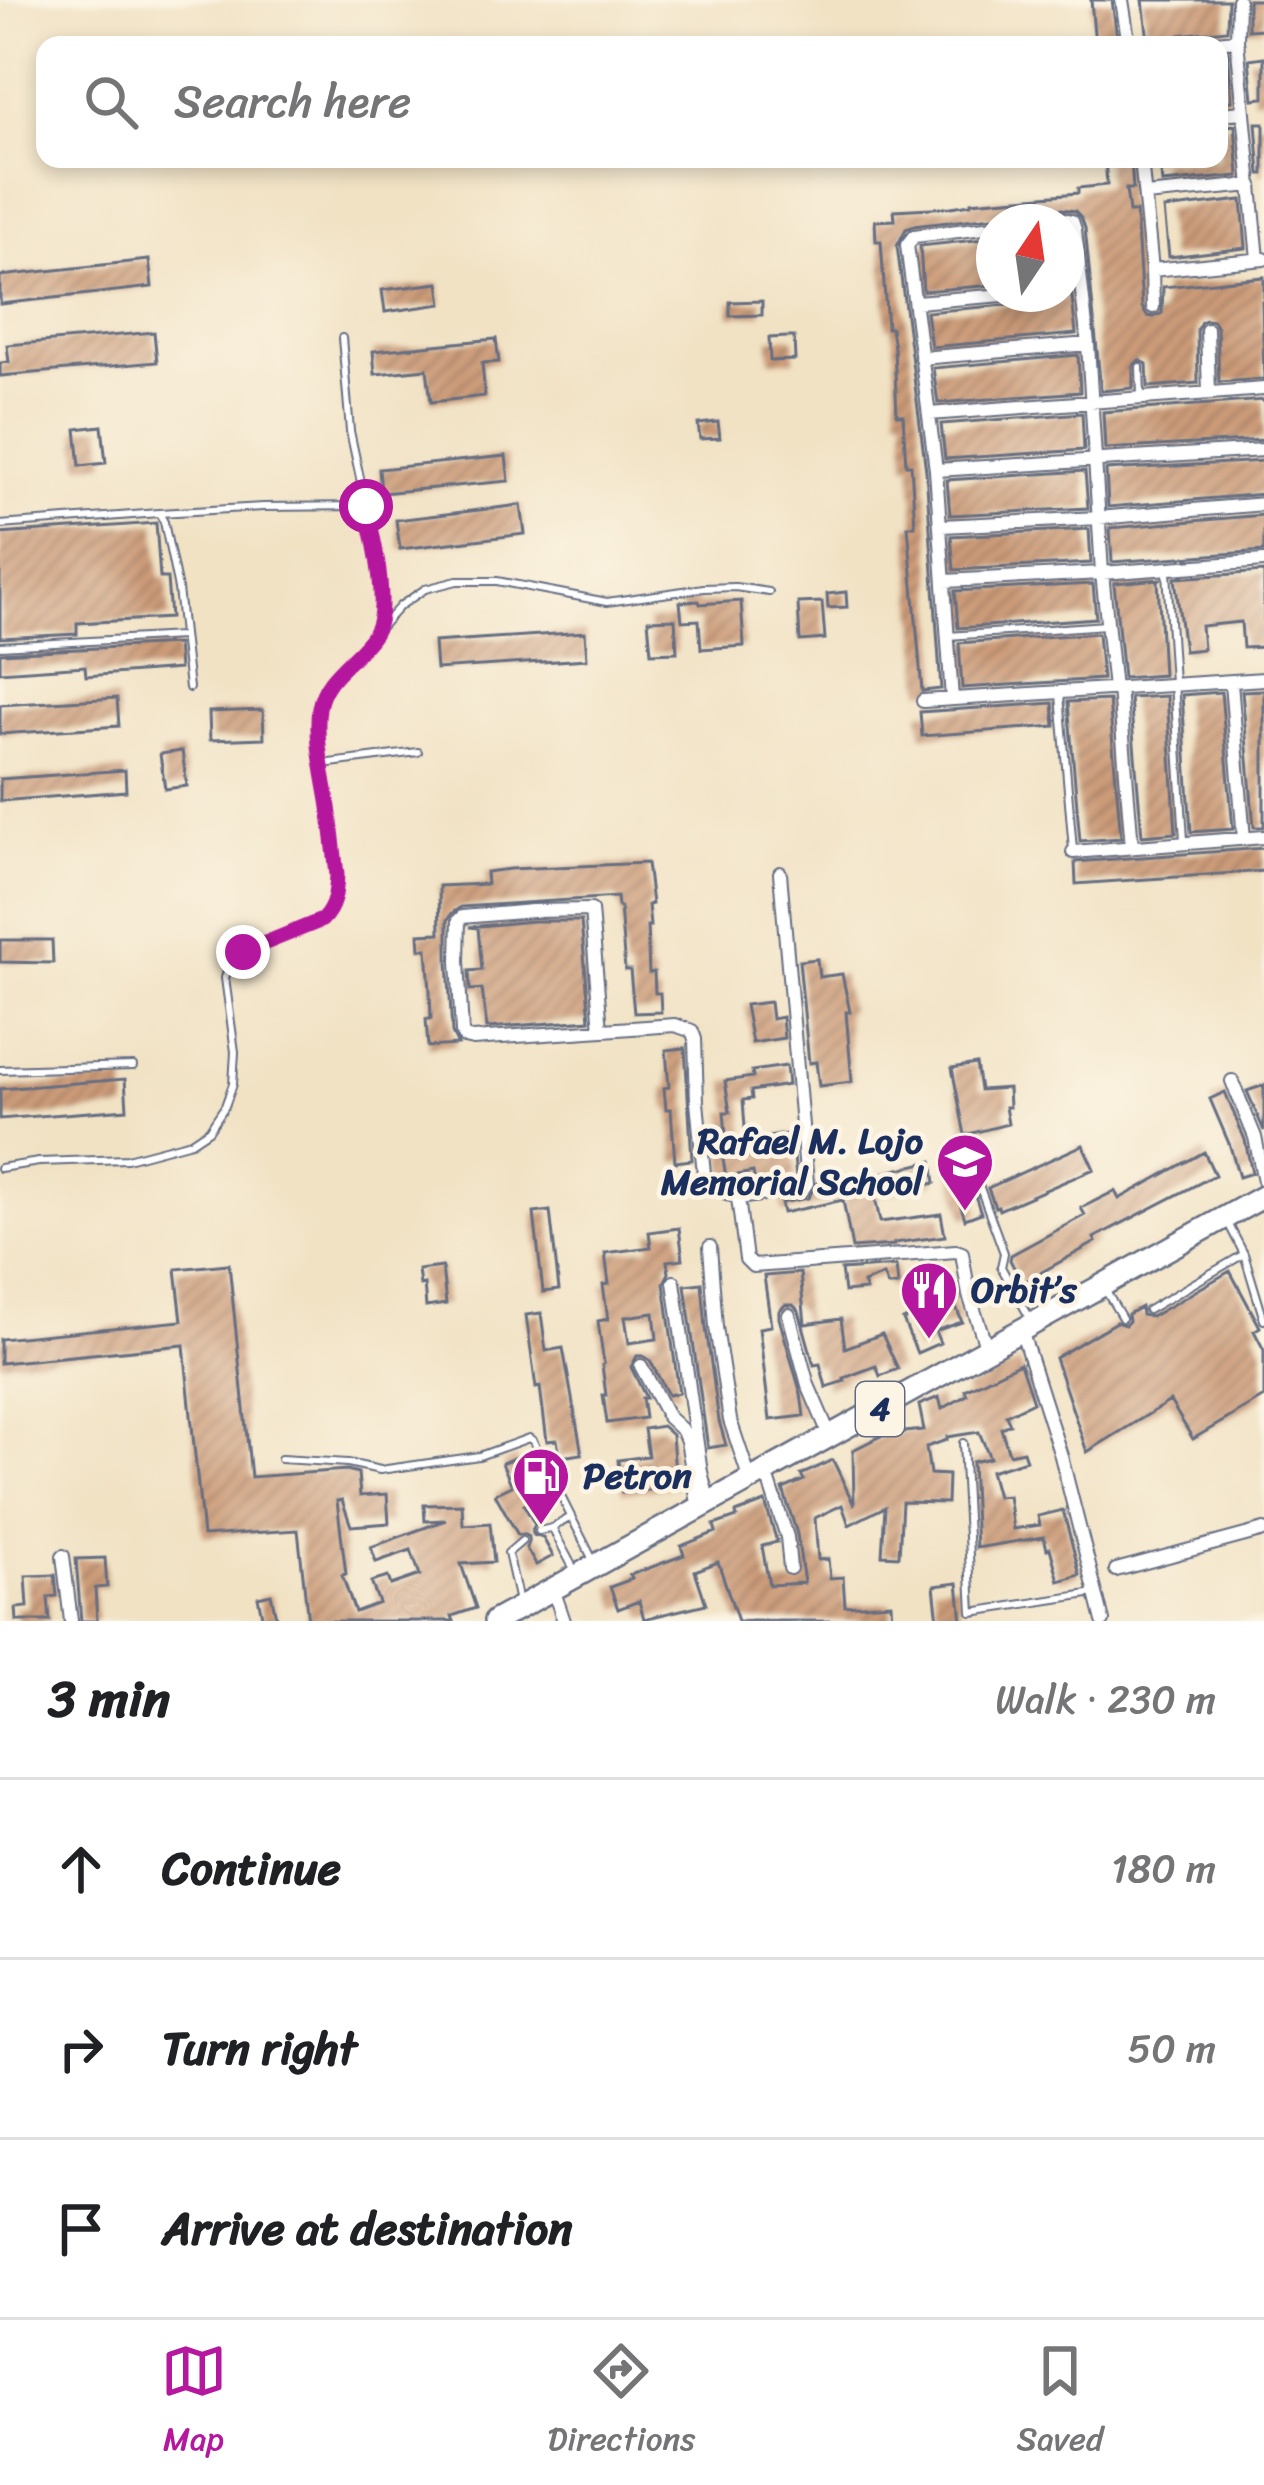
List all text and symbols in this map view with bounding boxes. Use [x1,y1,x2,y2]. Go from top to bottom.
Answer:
search box [36,36,1228,168]
text: Search here [174,62,411,142]
icon: search [78,69,144,135]
north arrow [976,204,1084,312]
route start [339,479,393,533]
route end [216,925,270,979]
place label: Rafael M. Lojo Memorial School [660,1109,925,1214]
school or university icon: Rafael M. Lojo Memorial School [934,1131,996,1213]
place label: Orbit’s [971,1258,1078,1322]
restaurant icon: Orbit’s [898,1259,960,1341]
road number: 4 [856,1382,904,1436]
place label: Petron [583,1444,692,1508]
fuel station icon: Petron [510,1445,572,1527]
text: 3 min [48,1654,170,1744]
text: Walk · 230 m [995,1665,1216,1734]
text: Continue [162,1829,341,1909]
text: 180 m [1111,1834,1216,1903]
icon: ahead [48,1836,114,1902]
text: Turn right [162,2009,357,2089]
text: 50 m [1127,2014,1216,2083]
icon: right [48,2016,114,2082]
text: Arrive at destination [162,2189,572,2269]
icon: arrive [48,2196,114,2262]
tab: Map [161,2338,227,2468]
tab: Directions [548,2338,695,2468]
tab: Saved [1016,2338,1103,2468]

